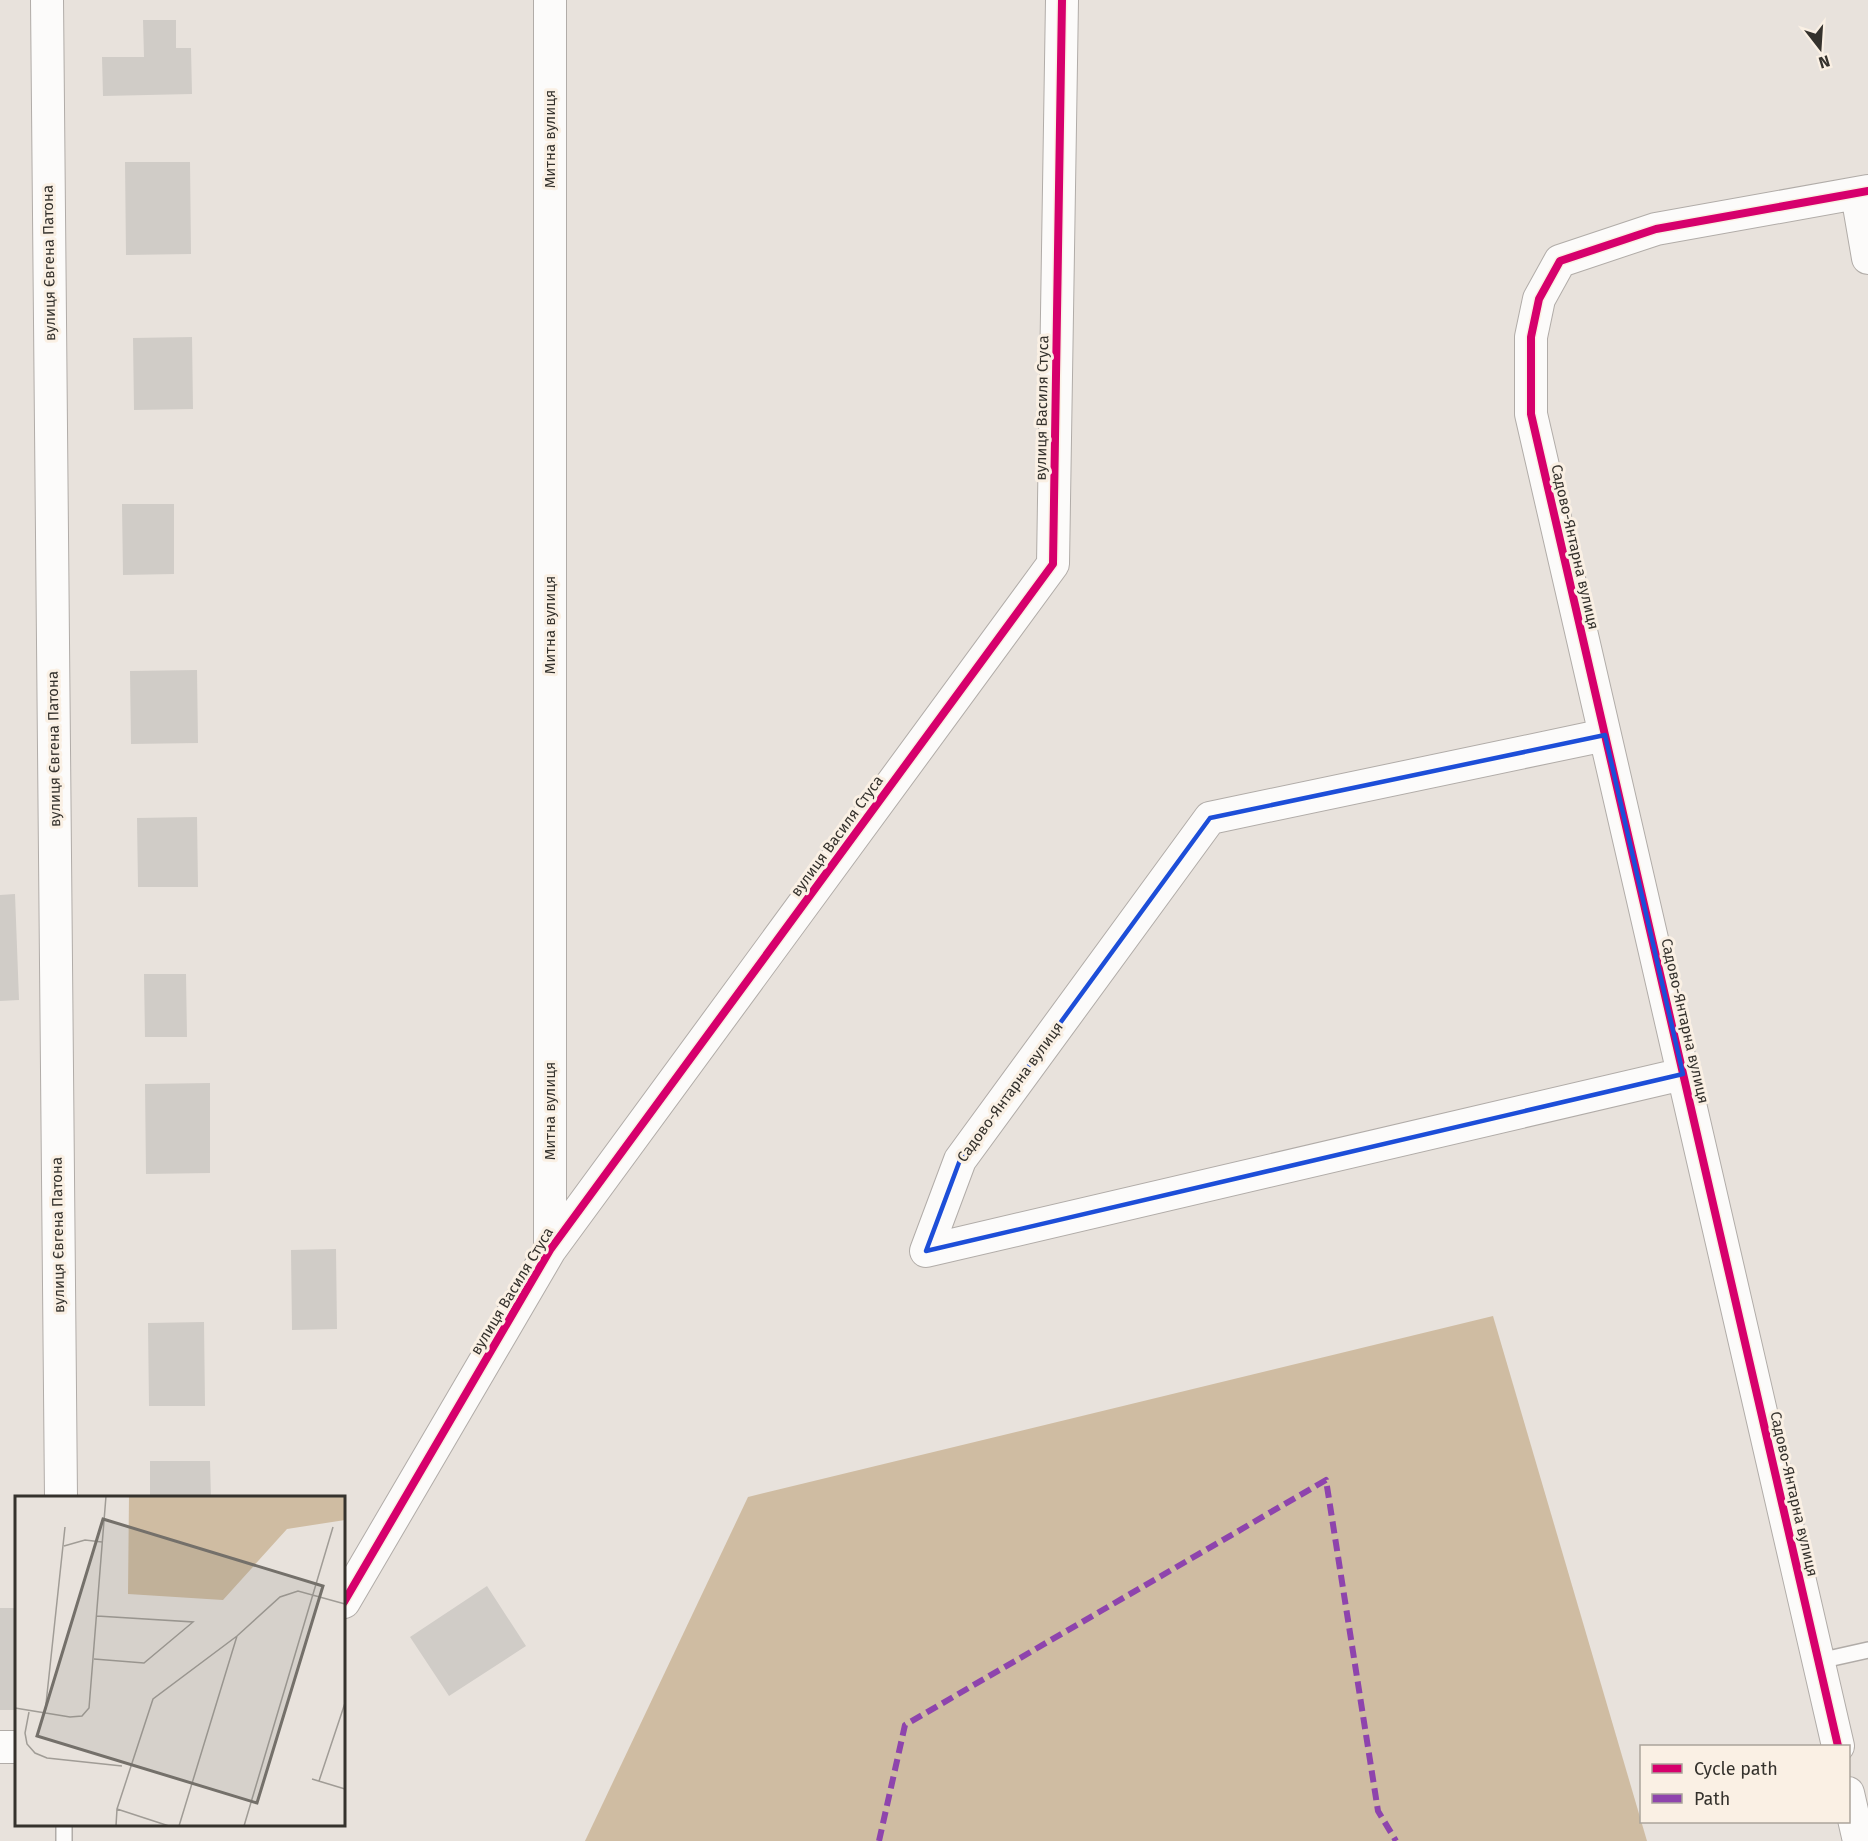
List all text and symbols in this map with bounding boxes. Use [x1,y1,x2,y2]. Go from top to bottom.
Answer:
north arrow [1790,18,1850,78]
text: N [1816,51,1832,73]
street label: Митна вулиця [541,90,559,188]
street label: вулиця Євгена Патона [39,185,59,341]
street label: вулиця Василя Стуса [1032,335,1052,481]
street label: Садово-Янтарна вулиця [1547,463,1603,631]
street label: Митна вулиця [541,576,559,674]
street label: вулиця Євгена Патона [44,671,64,827]
street label: вулиця Василя Стуса [787,772,887,900]
street label: Садово-Янтарна вулиця [1657,937,1713,1105]
street label: Садово-Янтарна вулиця [953,1018,1067,1166]
street label: Митна вулиця [541,1062,559,1160]
street label: вулиця Євгена Патона [48,1157,68,1313]
street label: вулиця Василя Стуса [467,1224,557,1358]
street label: Садово-Янтарна вулиця [1766,1410,1822,1578]
inset map [15,1496,345,1826]
legend [1640,1745,1850,1823]
text: Cycle path [1694,1758,1778,1780]
text: Path [1694,1788,1730,1810]

